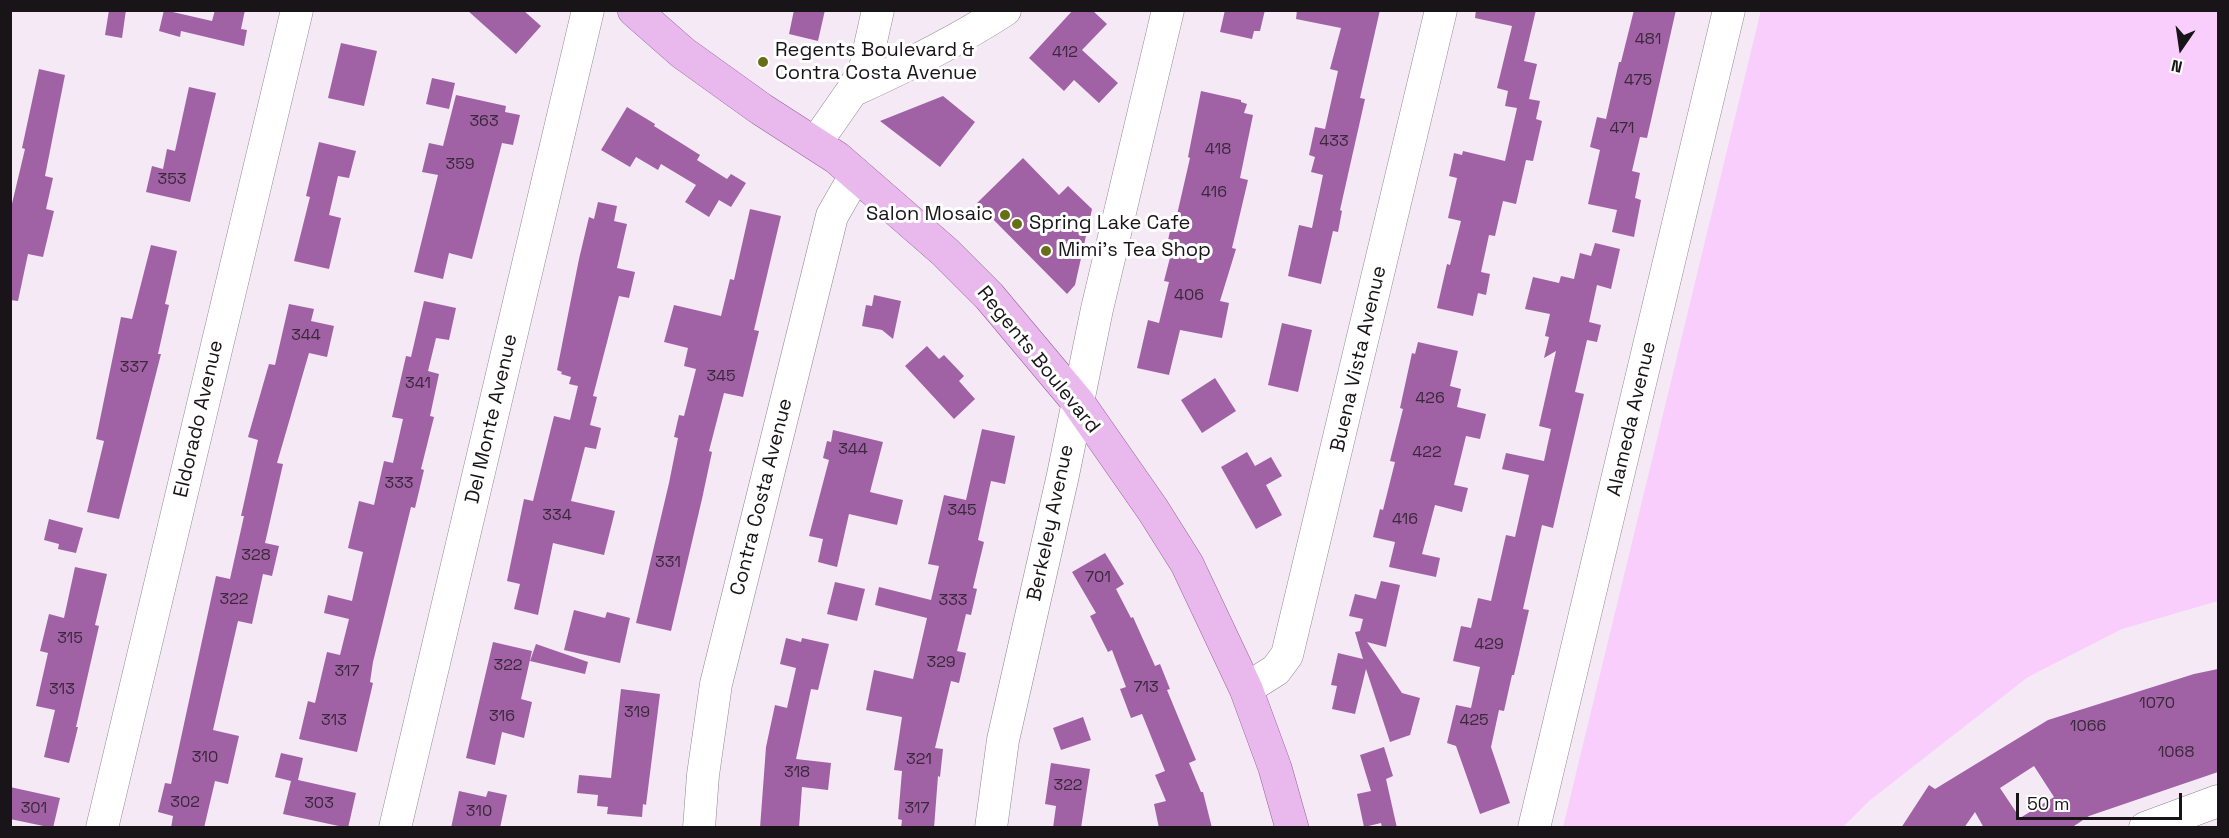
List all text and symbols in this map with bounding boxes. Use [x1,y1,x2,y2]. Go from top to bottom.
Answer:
north arrow [2151,18,2211,78]
house number: 481 [1635,30,1661,50]
place label: Regents Boulevard & Contra Costa Avenue [775,39,977,86]
house number: 412 [1052,43,1078,63]
marker: Regents Boulevard & Contra Costa Avenue [756,55,770,69]
text: N [2169,55,2184,77]
house number: 475 [1624,71,1652,91]
house number: 363 [469,112,499,132]
house number: 471 [1609,119,1635,139]
house number: 433 [1319,132,1349,152]
house number: 418 [1205,140,1231,160]
house number: 359 [445,155,475,175]
house number: 353 [158,170,186,190]
house number: 416 [1201,183,1227,203]
place label: Salon Mosaic [866,203,993,227]
marker: Salon Mosaic [998,208,1012,222]
place label: Spring Lake Cafe [1029,212,1190,236]
marker: Spring Lake Cafe [1010,217,1024,231]
place label: Mimi's Tea Shop [1058,239,1211,263]
marker: Mimi's Tea Shop [1039,244,1053,258]
street label: Buena Vista Avenue [1326,264,1392,454]
street label: Regents Boulevard [971,282,1105,438]
house number: 406 [1174,286,1204,306]
house number: 344 [291,326,321,346]
street label: Del Monte Avenue [461,332,523,506]
street label: Eldorado Avenue [169,338,229,500]
street label: Alameda Avenue [1603,339,1661,499]
house number: 337 [120,358,148,378]
house number: 345 [706,367,736,387]
house number: 341 [405,374,431,394]
house number: 426 [1415,389,1445,409]
street label: Contra Costa Avenue [726,396,798,598]
house number: 344 [838,440,868,460]
street label: Berkeley Avenue [1023,443,1079,603]
house number: 422 [1412,443,1442,463]
house number: 333 [385,474,413,494]
house number: 345 [947,501,977,521]
house number: 334 [542,506,572,526]
house number: 416 [1392,510,1418,530]
house number: 328 [241,546,271,566]
house number: 331 [655,553,681,573]
house number: 701 [1085,568,1111,588]
house number: 322 [220,590,248,610]
house number: 333 [939,591,967,611]
house number: 315 [57,629,83,649]
house number: 429 [1474,635,1504,655]
house number: 329 [926,653,956,673]
house number: 322 [494,656,522,676]
house number: 317 [334,662,360,682]
house number: 713 [1133,678,1159,698]
house number: 313 [49,680,75,700]
house number: 1070 [2139,694,2175,714]
house number: 319 [624,703,650,723]
house number: 316 [489,707,515,727]
house number: 313 [321,711,347,731]
house number: 425 [1459,711,1489,731]
house number: 1066 [2070,717,2106,737]
house number: 1068 [2158,743,2194,763]
house number: 310 [192,748,218,768]
house number: 321 [906,750,932,770]
house number: 318 [784,763,810,783]
house number: 322 [1054,776,1082,796]
scale bar [2019,781,2186,819]
text: 50 m [2027,792,2069,815]
house number: 302 [170,793,200,813]
house number: 303 [304,794,334,814]
house number: 301 [21,799,47,819]
house number: 317 [904,799,930,819]
house number: 310 [466,802,492,822]

